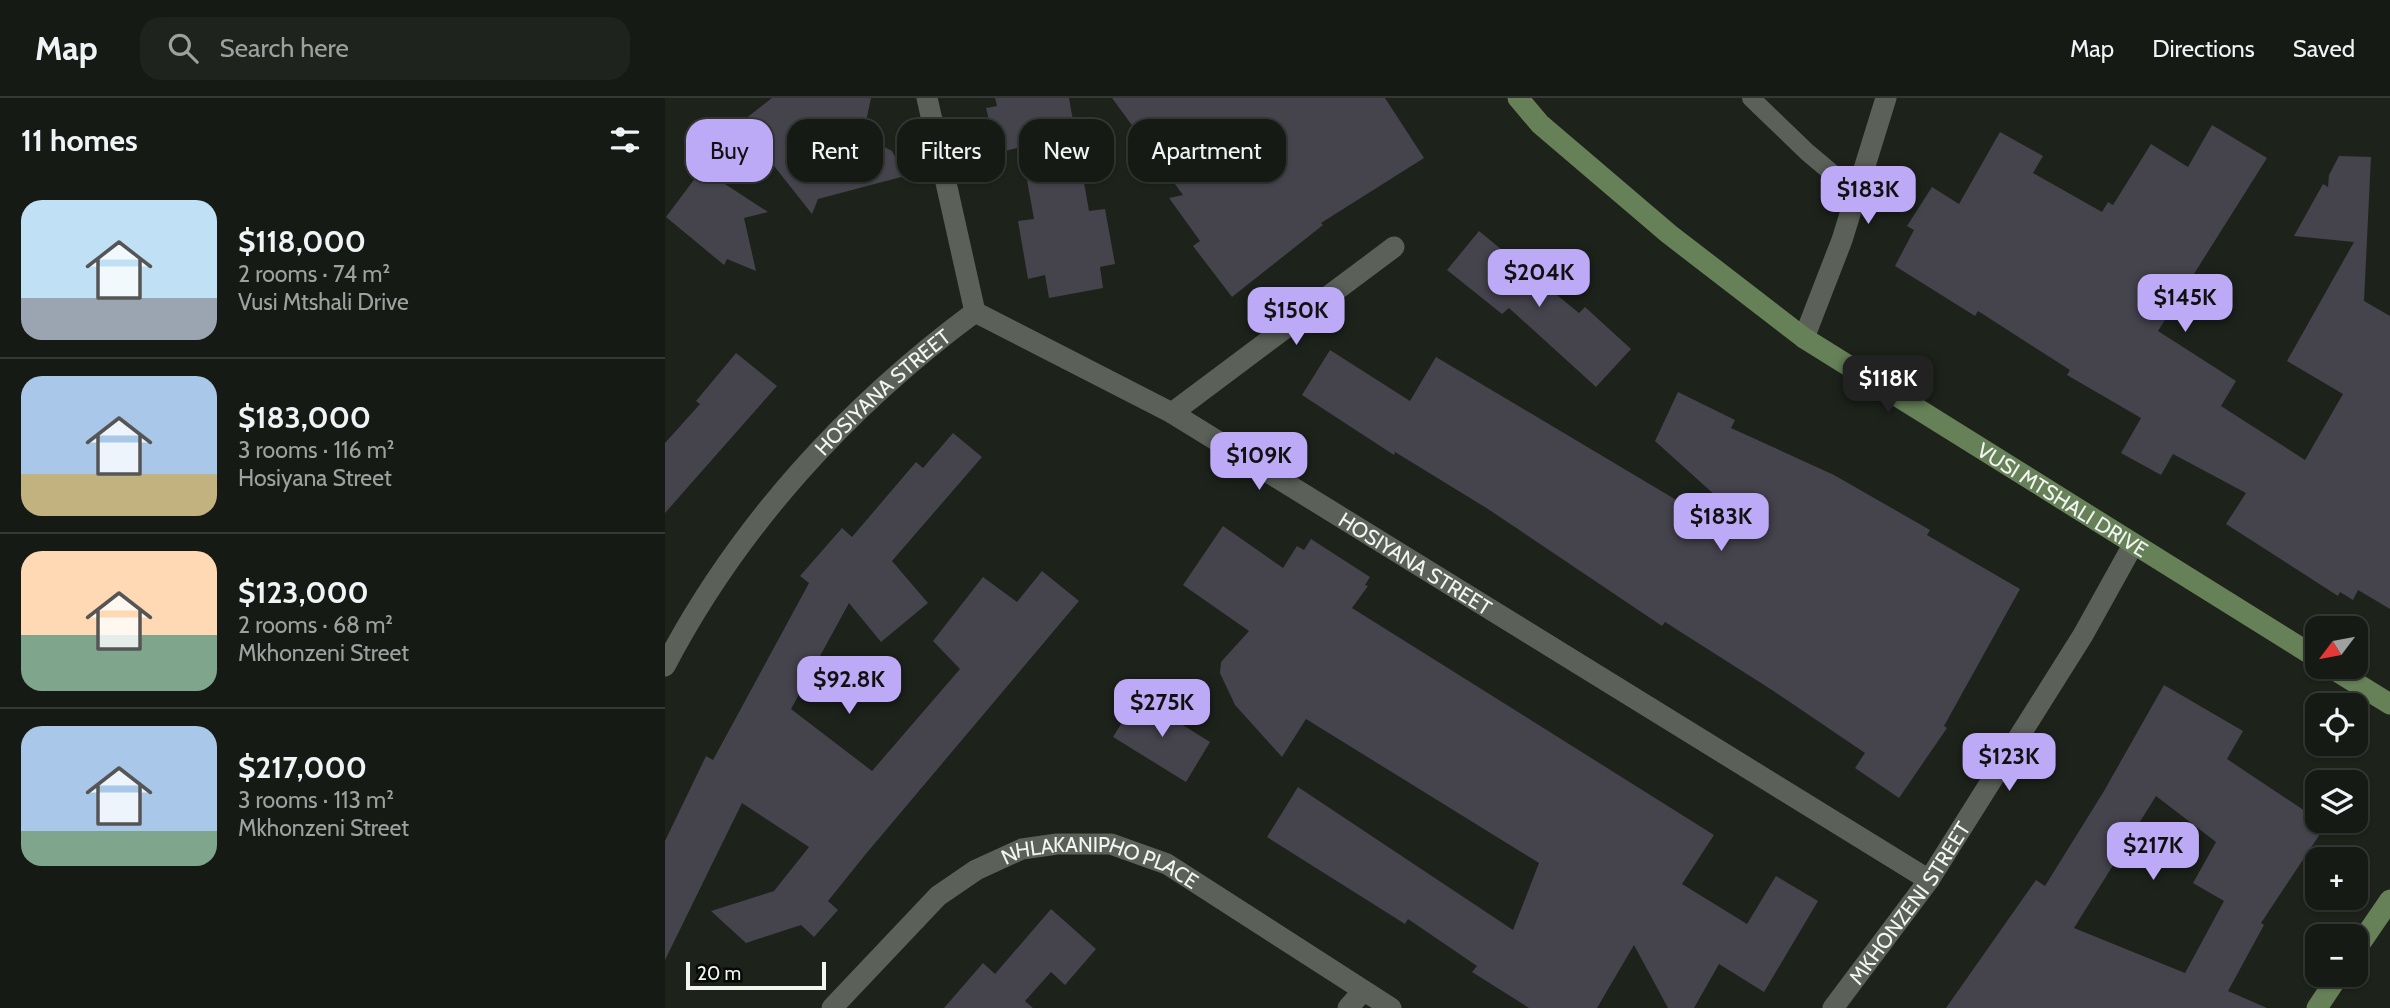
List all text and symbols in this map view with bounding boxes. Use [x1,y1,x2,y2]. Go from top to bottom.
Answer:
search box [140,17,630,80]
text: Map [35,28,98,68]
icon: search [164,29,202,67]
text: Search here [220,32,349,64]
text: Map [2070,34,2114,63]
text: Directions [2152,34,2255,63]
text: Saved [2293,34,2355,63]
chip: Buy [686,119,773,182]
chip: Rent [787,119,883,182]
chip: Filters [897,119,1005,182]
chip: New [1019,119,1114,182]
chip: Apartment [1128,119,1286,182]
icon: filters [606,121,644,159]
text: 11 homes [21,122,138,159]
pin: $183K [1819,166,1917,226]
text: $183K [1837,175,1899,203]
text: $118,000 [238,223,366,260]
icon: home [77,228,161,312]
pin: $204K [1490,250,1588,309]
text: $204K [1504,258,1574,286]
text: 2 rooms · 74 m² [238,260,390,288]
pin: $145K [2136,274,2234,334]
text: $145K [2154,283,2216,311]
text: Vusi Mtshali Drive [238,288,409,316]
pin: $150K [1247,288,1345,347]
text: $150K [1264,296,1328,324]
street label: HOSIYANA STREET [809,323,955,460]
pin: $118K [1839,356,1937,415]
text: $118K [1859,364,1917,392]
text: $183,000 [238,399,371,436]
icon: home [77,404,161,488]
pin: $109K [1210,432,1308,492]
text: 3 rooms · 116 m² [238,436,394,464]
street label: VUSI MTSHALI DRIVE [1973,437,2153,562]
text: $109K [1226,441,1292,469]
text: Hosiyana Street [238,464,392,492]
pin: $183K [1672,494,1770,553]
text: $183K [1690,502,1752,530]
street label: HOSIYANA STREET [1334,507,1497,620]
text: $123,000 [238,574,369,611]
icon: home [77,579,161,663]
text: 2 rooms · 68 m² [238,611,393,639]
north arrow [2305,616,2368,679]
map controls [2305,616,2368,987]
text: Mkhonzeni Street [238,639,409,667]
pin: $92.8K [792,656,906,716]
text: $92.8K [813,665,885,693]
pin: $275K [1113,680,1211,739]
text: $275K [1130,688,1194,716]
button: locate [2305,693,2368,756]
pin: $123K [1960,734,2058,793]
text: $123K [1979,742,2039,770]
text: $217,000 [238,749,367,786]
icon: home [77,754,161,838]
button: layers [2305,770,2368,833]
text: 3 rooms · 113 m² [238,786,394,814]
text: Mkhonzeni Street [238,814,409,842]
street label: MKHONZENI STREET [1843,817,1975,989]
pin: $217K [2104,822,2202,882]
text: $217K [2123,831,2183,859]
street label: NHLAKANIPHO PLACE [997,832,1203,894]
button: + [2305,847,2368,910]
button: − [2305,924,2368,987]
scale bar [686,959,826,991]
text: 20 m [697,962,741,985]

